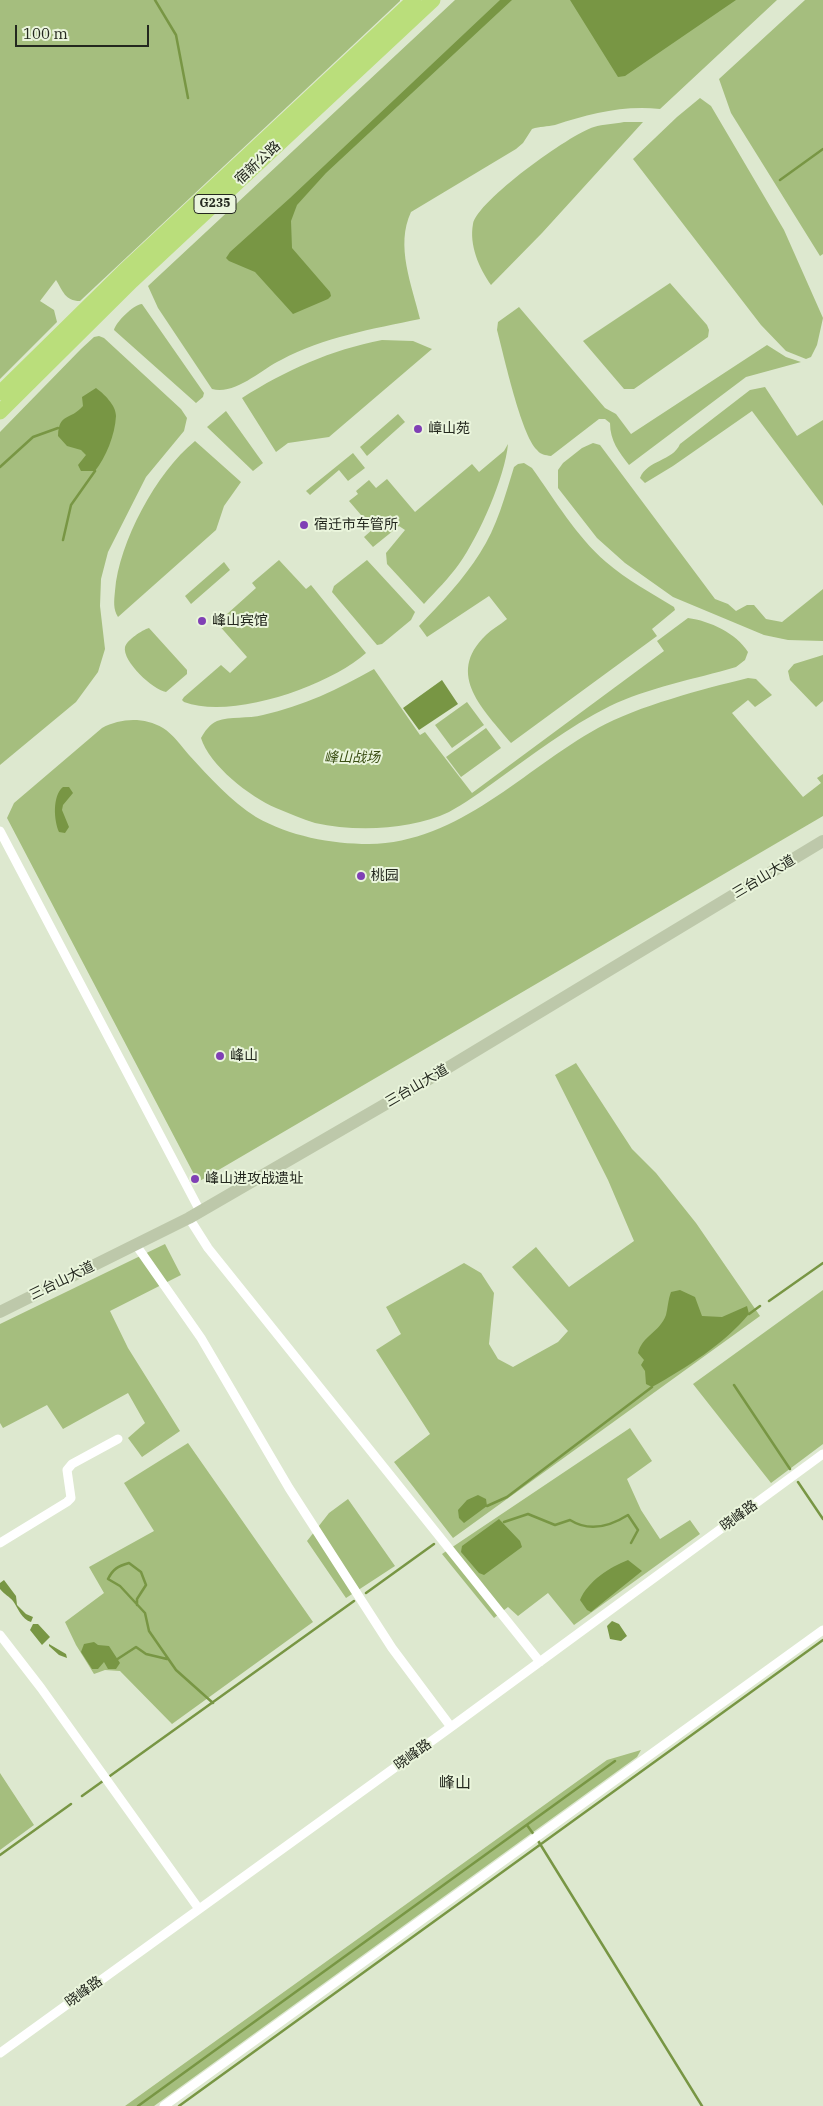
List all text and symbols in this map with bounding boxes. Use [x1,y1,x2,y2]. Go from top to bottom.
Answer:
scale bar [18,15,151,47]
text: 100 m [23,24,68,43]
street label: 宿新公路 [232,138,284,188]
road number: G235 [194,194,236,213]
place label: 嶂山苑 [428,421,470,437]
marker: 嶂山苑 [412,423,424,435]
place label: 宿迁市车管所 [314,517,398,533]
marker: 宿迁市车管所 [298,519,310,531]
place label: 峰山宾馆 [212,613,268,629]
marker: 峰山宾馆 [196,615,208,627]
park label: 峰山战场 [324,750,380,766]
street label: 三台山大道 [730,852,798,902]
place label: 桃园 [371,868,399,884]
marker: 桃园 [355,870,367,882]
place label: 峰山 [230,1048,258,1064]
marker: 峰山 [214,1050,226,1062]
street label: 三台山大道 [382,1061,452,1111]
place label: 峰山进攻战遗址 [205,1171,303,1187]
marker: 峰山进攻战遗址 [189,1173,201,1185]
street label: 三台山大道 [27,1258,97,1304]
street label: 晓峰路 [717,1497,761,1535]
street label: 晓峰路 [391,1736,435,1774]
district label: 峰山 [439,1773,471,1793]
street label: 晓峰路 [62,1973,106,2011]

